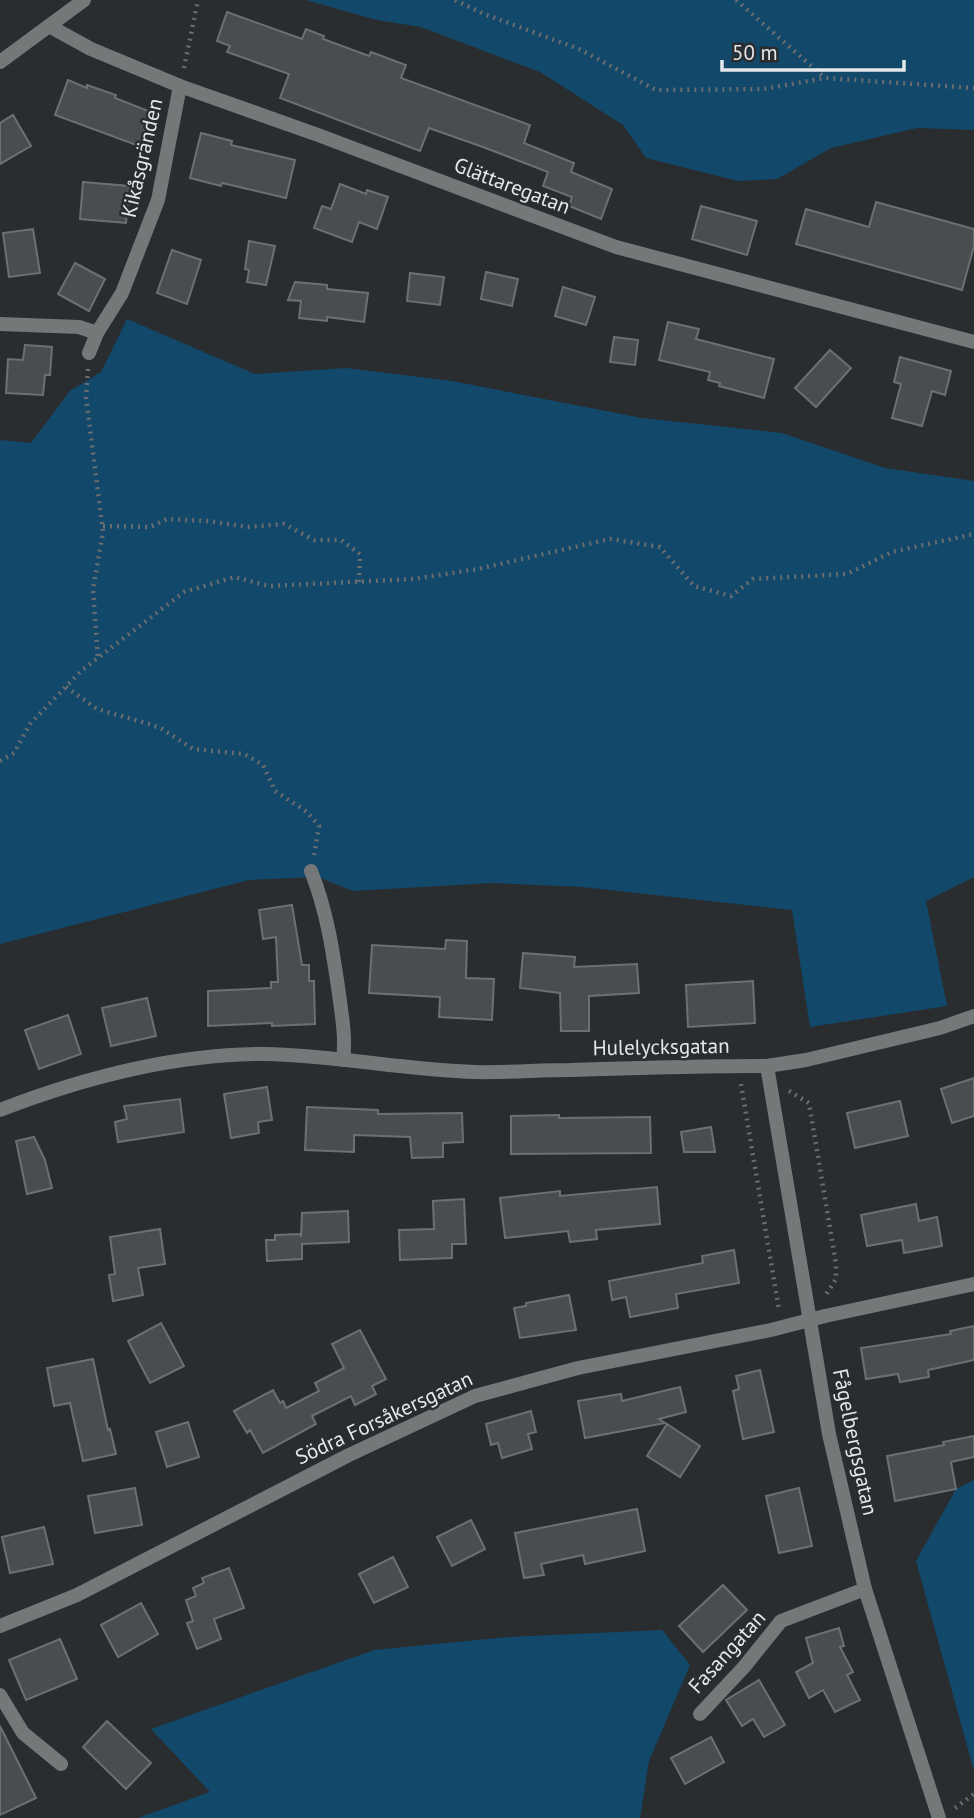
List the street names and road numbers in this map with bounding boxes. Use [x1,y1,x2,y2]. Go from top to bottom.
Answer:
street label: Kikåsgränden [115,96,168,220]
street label: Glättaregatan [450,151,574,220]
street label: Hulelycksgatan [592,1032,730,1061]
street label: Södra Forsåkersgatan [291,1365,477,1470]
street label: Fågelbergsgatan [827,1366,884,1518]
street label: Fasangatan [682,1604,771,1699]

